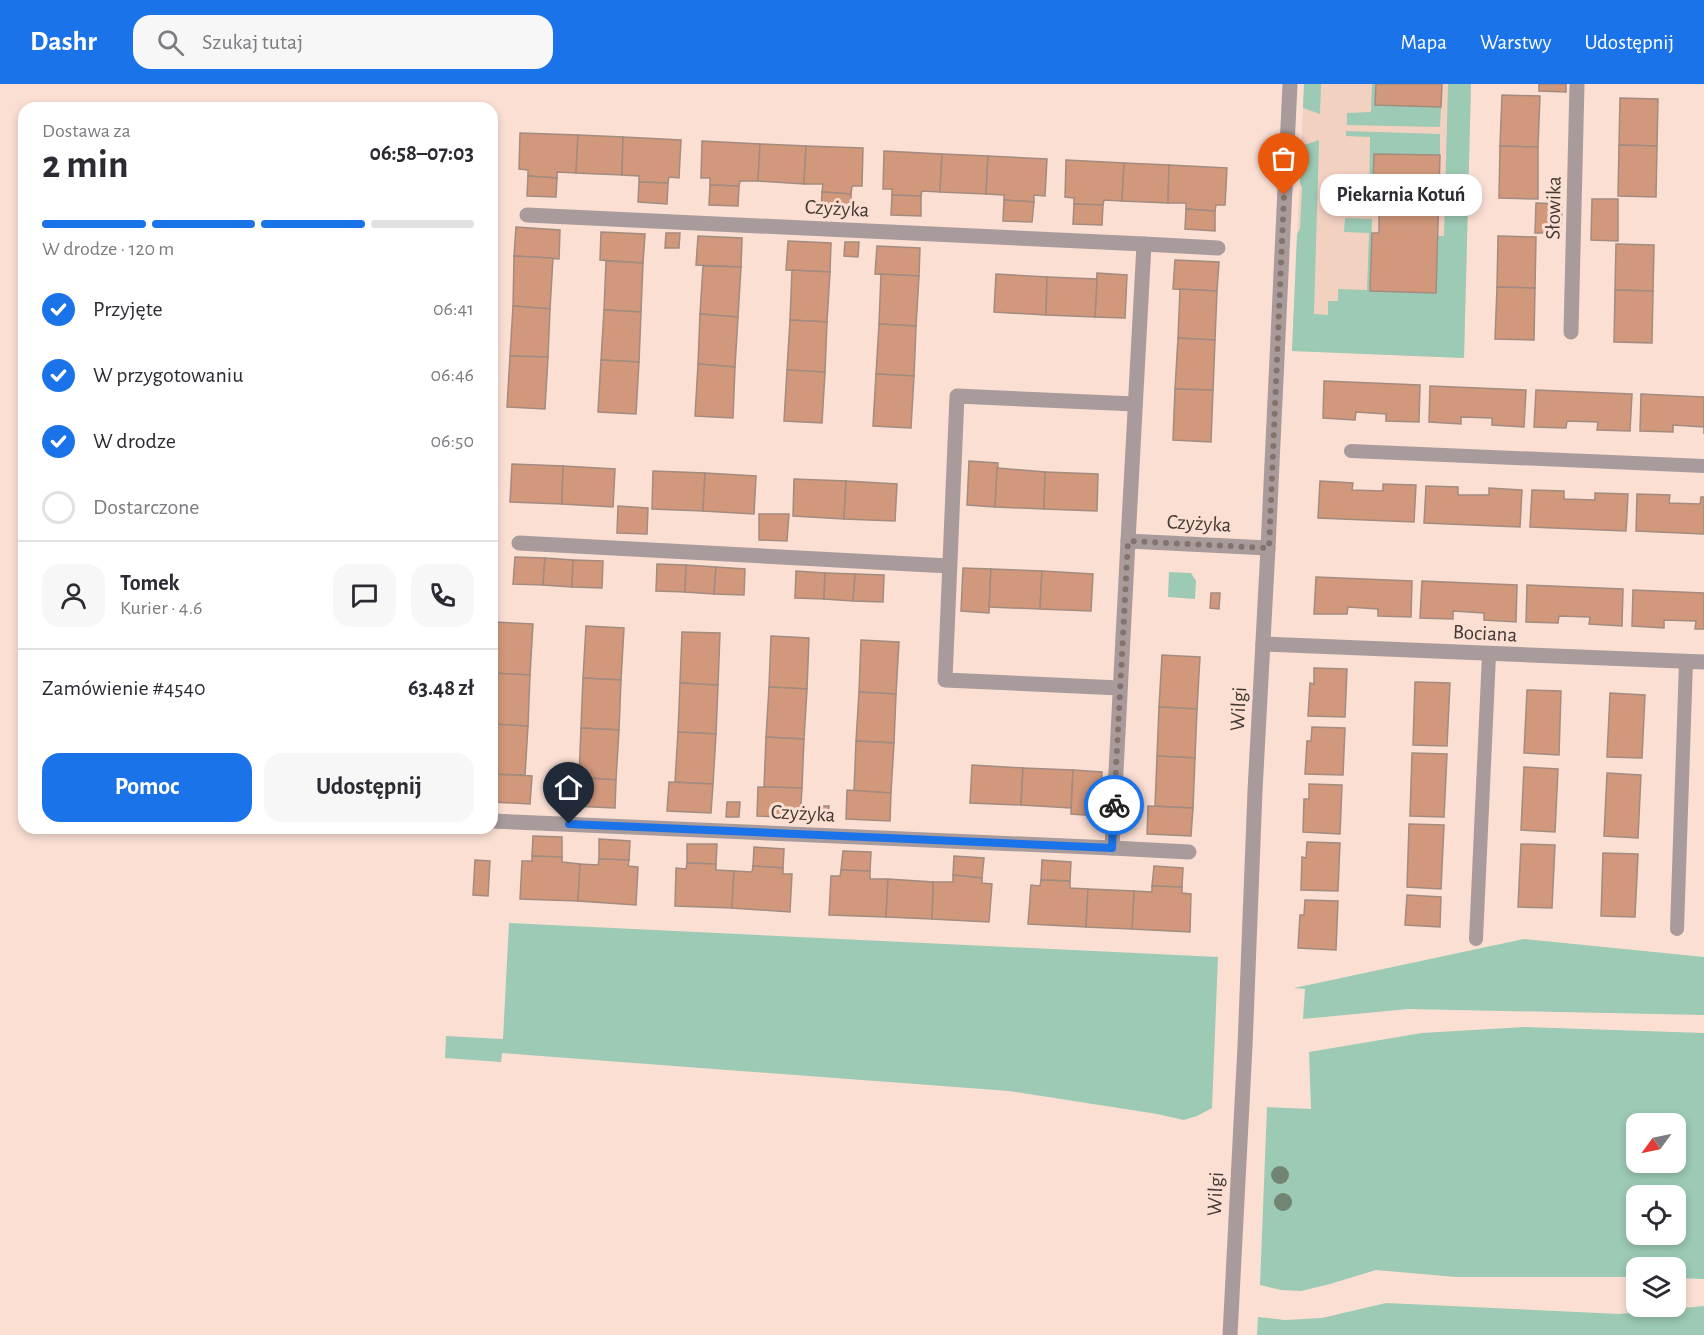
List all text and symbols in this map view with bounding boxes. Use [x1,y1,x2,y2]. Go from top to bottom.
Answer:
search box [133,15,553,69]
icon: search [154,26,187,59]
text: Dashr [30,28,97,56]
text: Szukaj tutaj [202,31,303,53]
text: Mapa [1401,32,1447,53]
text: Warstwy [1480,32,1551,53]
text: Udostępnij [1584,32,1674,53]
text: Dostawa za [42,121,131,141]
pin [1258,133,1309,195]
text: 06:58–07:03 [369,142,474,164]
icon: bag [1267,142,1300,175]
text: 2 min [42,146,129,185]
callout: Piekarnia Kotuń [1320,174,1482,216]
street label: Słowika [1542,176,1565,240]
text: Piekarnia Kotuń [1337,185,1465,205]
street label: Czyżyka [804,196,870,221]
text: W drodze · 120 m [42,239,174,259]
icon: check [42,293,75,326]
text: Przyjęte [93,298,163,320]
text: 06:41 [433,299,474,319]
icon: check [42,359,75,392]
text: W przygotowaniu [93,364,243,386]
text: 06:46 [430,365,474,385]
icon: check [42,425,75,458]
text: W drodze [93,430,176,452]
text: 06:50 [431,431,474,451]
text: Dostarczone [93,496,200,518]
street label: Czyżyka [1166,511,1232,536]
button: person [42,564,105,627]
button: chat [333,564,396,627]
button: phone [411,564,474,627]
text: Tomek [120,572,179,594]
text: Kurier · 4.6 [120,598,202,618]
street label: Bociana [1452,621,1518,646]
text: Zamówienie #4540 [42,677,206,699]
text: 63.48 zł [408,677,474,699]
street label: Wilgi [1227,686,1250,732]
button: Pomoc [42,753,252,822]
button: Udostępnij [264,753,474,822]
pin [543,762,594,824]
icon: home [552,771,585,804]
courier [1084,775,1144,835]
icon: bike [1098,789,1131,822]
street label: Czyżyka [770,801,836,826]
north arrow [1626,1113,1686,1173]
map controls [1626,1113,1686,1317]
street label: Wilgi [1204,1171,1227,1217]
button: locate [1626,1185,1686,1245]
button: layers [1626,1257,1686,1317]

